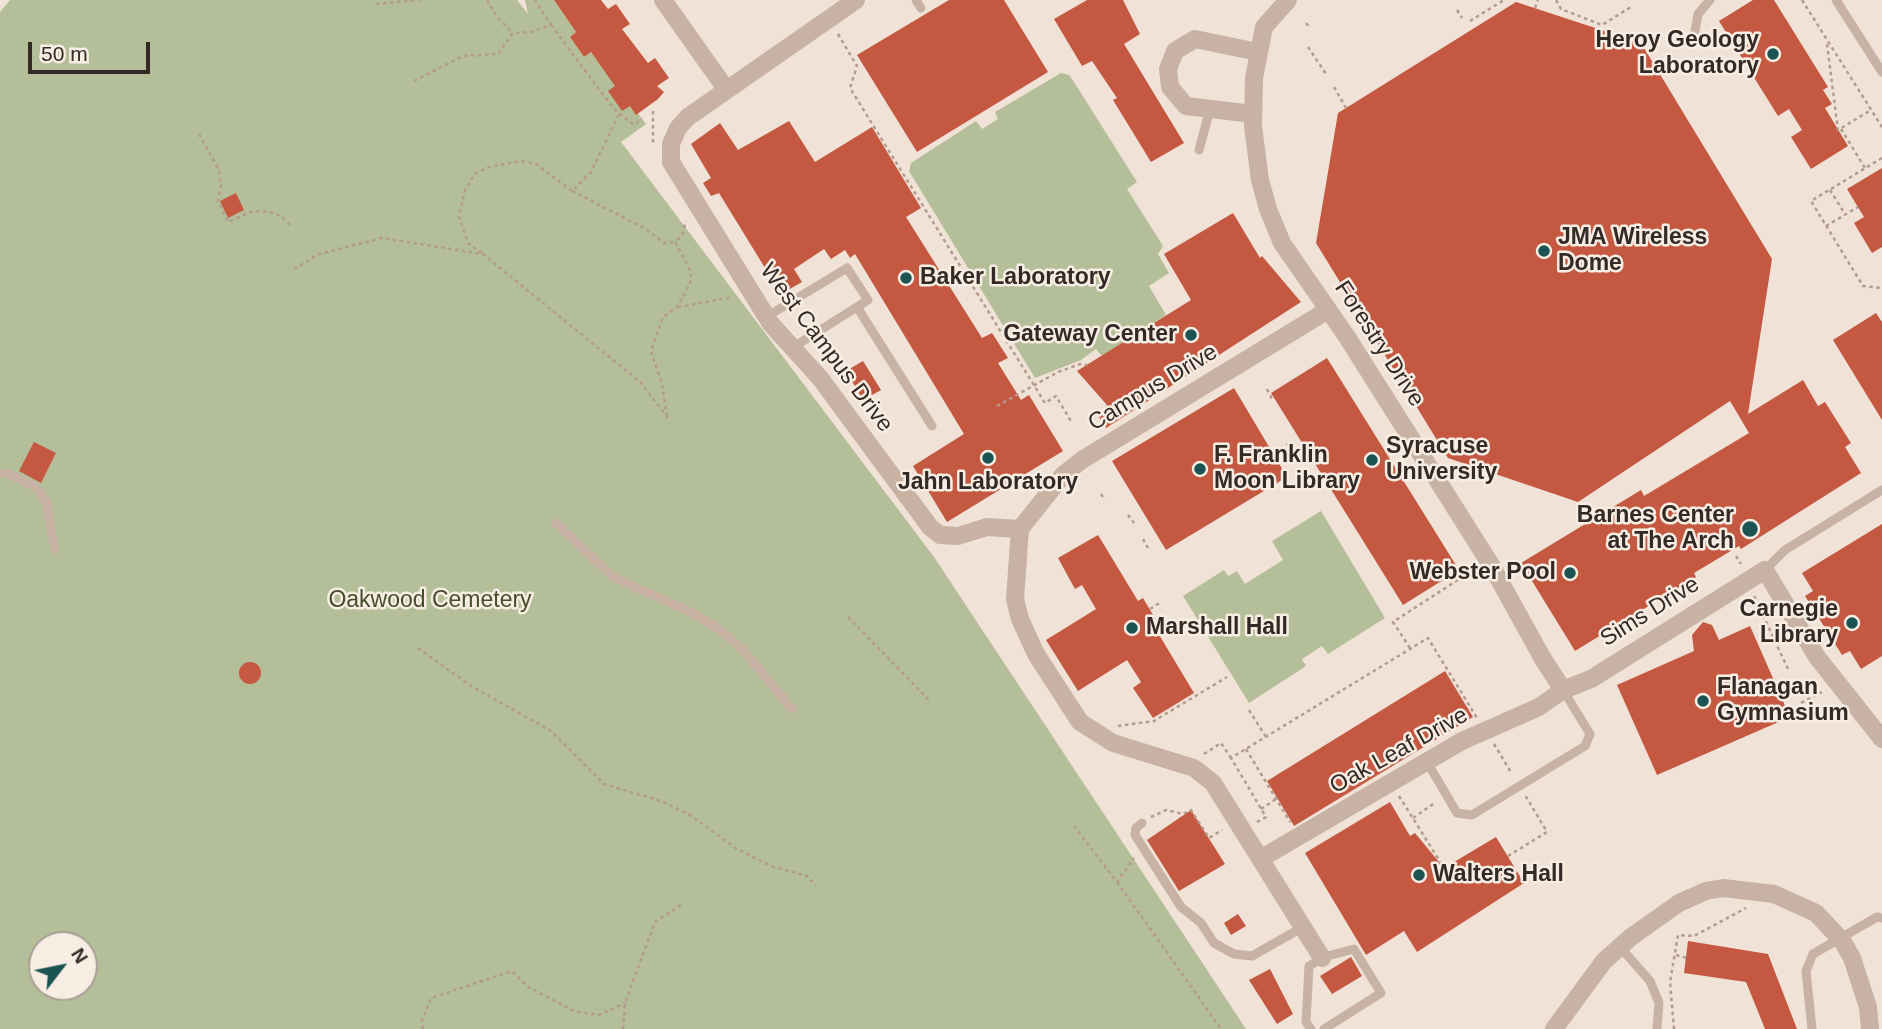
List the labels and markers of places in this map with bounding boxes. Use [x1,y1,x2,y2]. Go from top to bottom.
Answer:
place label: Heroy Geology Laboratory [1595,27,1759,81]
marker: Heroy Geology Laboratory [1765,46,1781,62]
place label: JMA Wireless Dome [1558,224,1707,278]
marker: JMA Wireless Dome [1536,243,1552,259]
place label: Baker Laboratory [920,264,1110,292]
marker: Baker Laboratory [898,270,914,286]
place label: Gateway Center [1003,321,1177,349]
marker: Gateway Center [1183,327,1199,343]
place label: Syracuse University [1386,433,1497,487]
place label: F. Franklin Moon Library [1214,442,1360,496]
marker: Jahn Laboratory [980,450,996,466]
marker: Syracuse University [1364,452,1380,468]
marker: F. Franklin Moon Library [1192,461,1208,477]
place label: Jahn Laboratory [898,469,1078,497]
place label: Barnes Center at The Arch [1577,502,1734,556]
marker: Barnes Center at The Arch [1740,519,1760,539]
place label: Webster Pool [1409,559,1556,587]
marker: Webster Pool [1562,565,1578,581]
place label: Carnegie Library [1740,596,1838,650]
place label: Marshall Hall [1146,614,1288,642]
marker: Carnegie Library [1844,615,1860,631]
marker: Marshall Hall [1124,620,1140,636]
place label: Flanagan Gymnasium [1717,674,1849,728]
marker: Flanagan Gymnasium [1695,693,1711,709]
place label: Walters Hall [1433,861,1564,889]
marker: Walters Hall [1411,867,1427,883]

